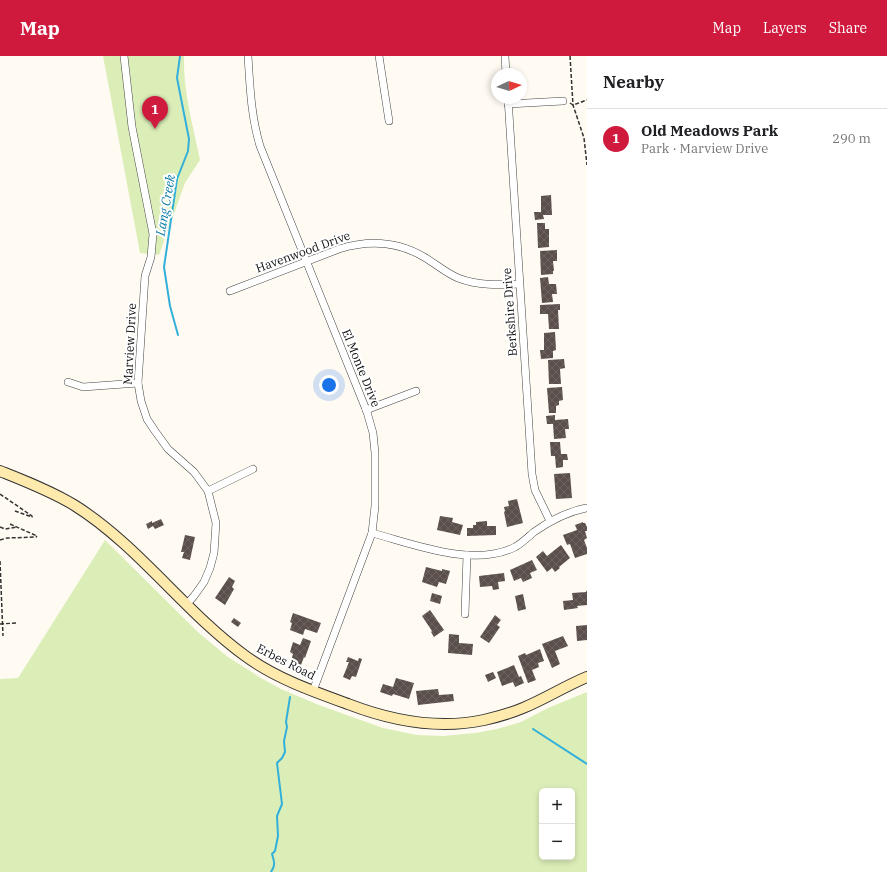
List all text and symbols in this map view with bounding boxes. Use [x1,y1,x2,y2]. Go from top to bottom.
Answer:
text: Map [20,16,60,40]
text: Map [713,19,741,37]
text: Layers [763,19,807,37]
text: Share [829,19,867,37]
north arrow [491,68,527,104]
text: Nearby [603,71,664,93]
pin: 1 [142,96,168,129]
text: Old Meadows Park [641,121,778,140]
text: 1 [612,130,620,147]
text: 290 m [832,130,871,147]
text: Park · Marview Drive [641,140,768,157]
water label: Lang Creek [152,173,179,238]
street label: Havenwood Drive [254,227,352,276]
street label: Berkshire Drive [499,267,520,357]
street label: Marview Drive [120,303,139,385]
street label: El Monte Drive [339,327,384,409]
your location [319,375,339,395]
street label: Erbes Road [254,640,318,683]
map controls [539,788,575,860]
button: + [539,788,575,824]
button: − [539,824,575,860]

